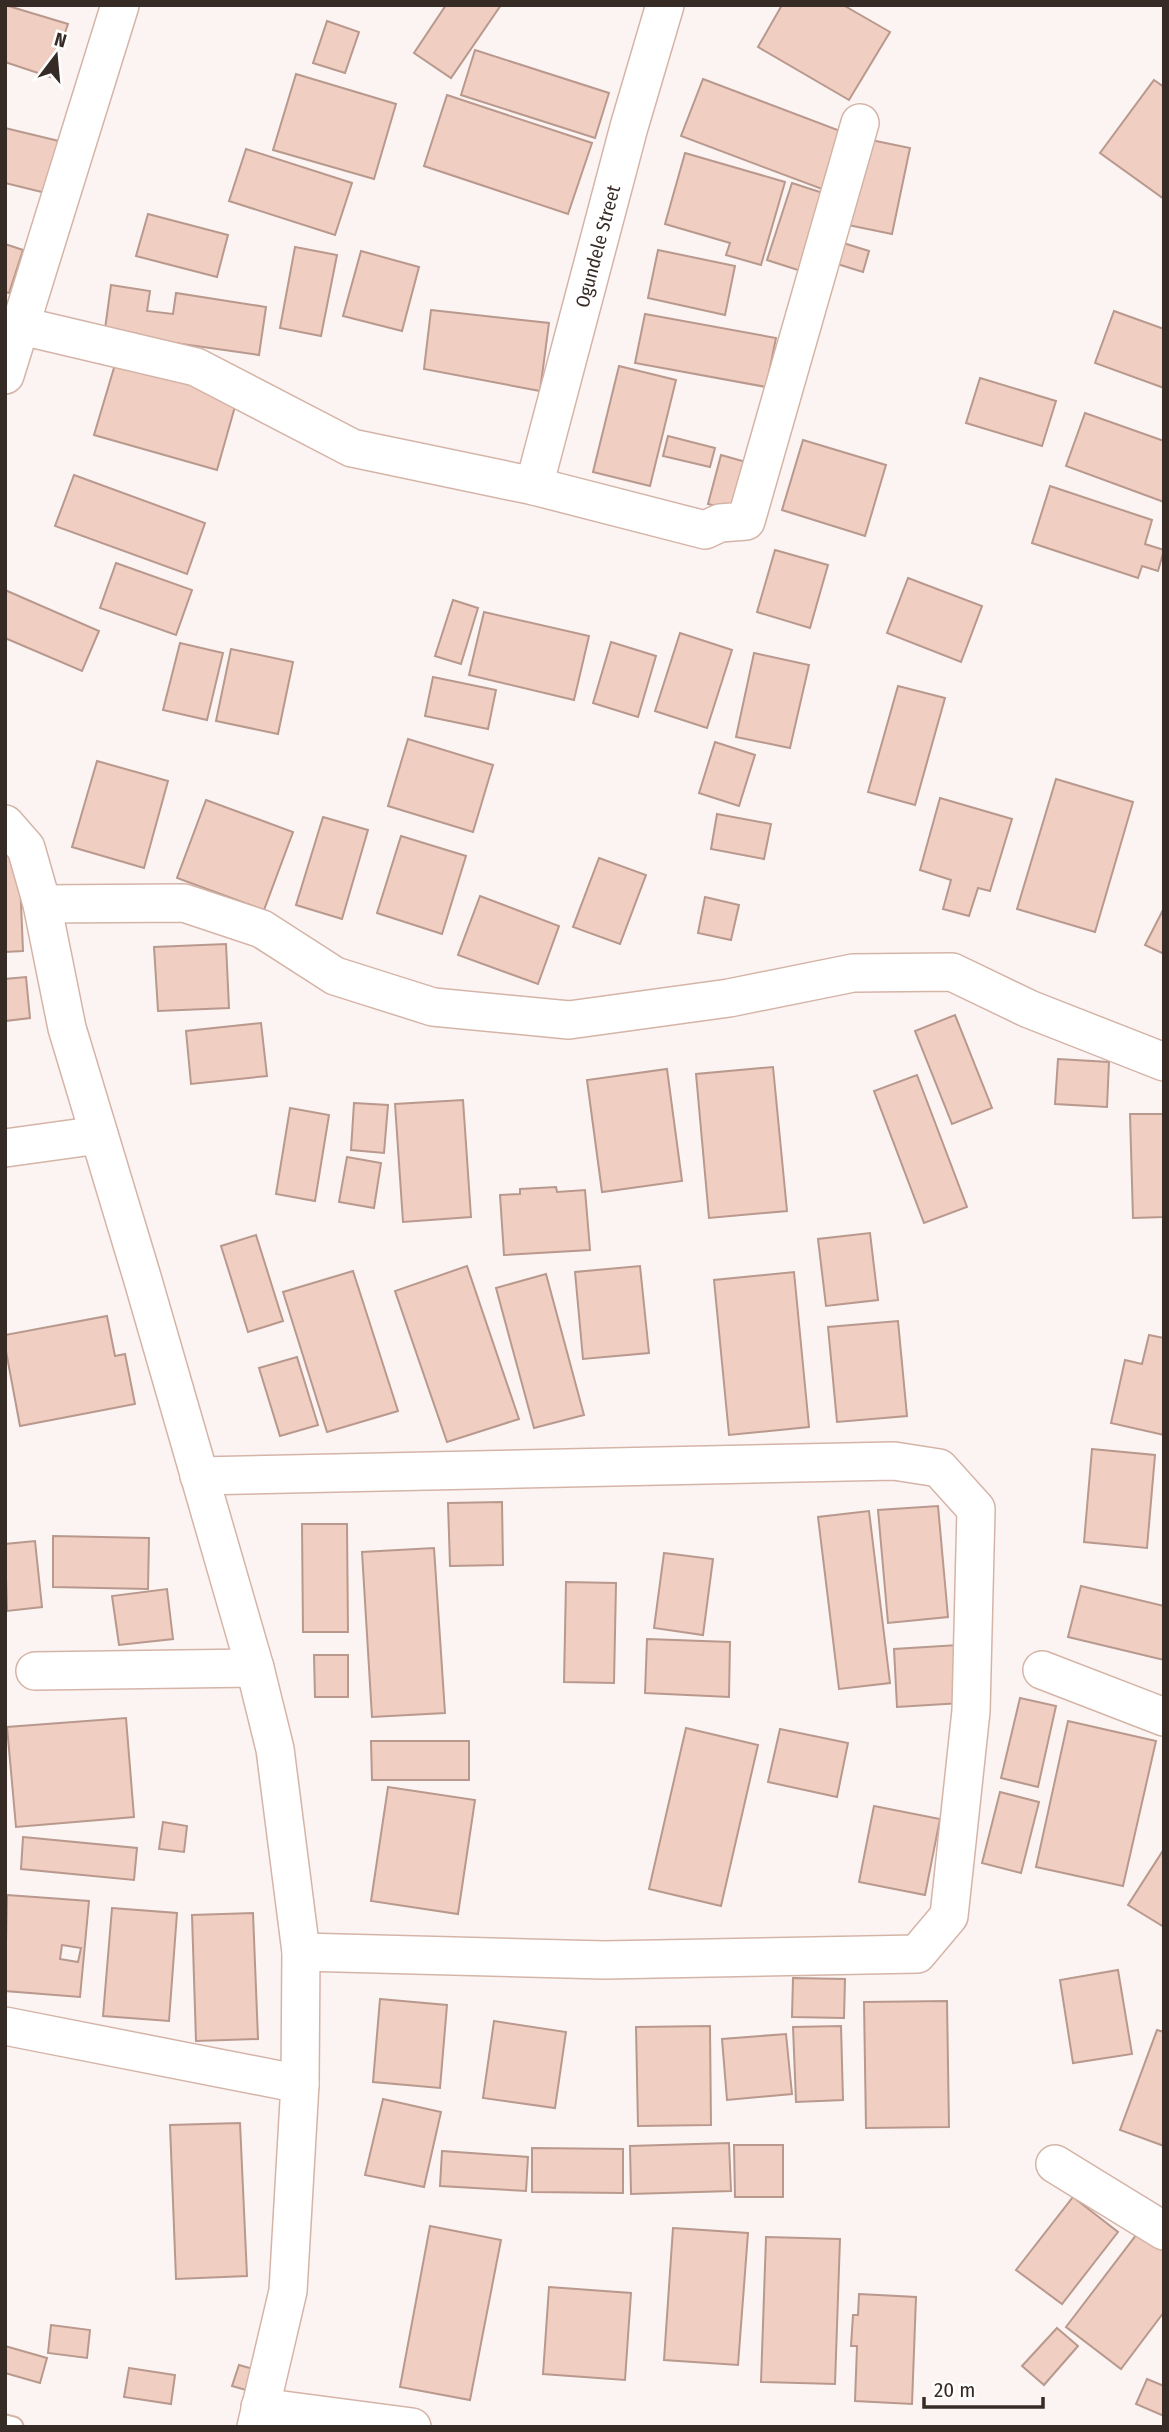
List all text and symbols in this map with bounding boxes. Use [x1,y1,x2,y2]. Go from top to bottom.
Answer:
north arrow [21,21,91,91]
text: N [52,28,69,53]
street label: Ogundele Street [570,182,625,310]
scale bar [924,2366,1043,2410]
text: 20 m [934,2377,975,2403]

